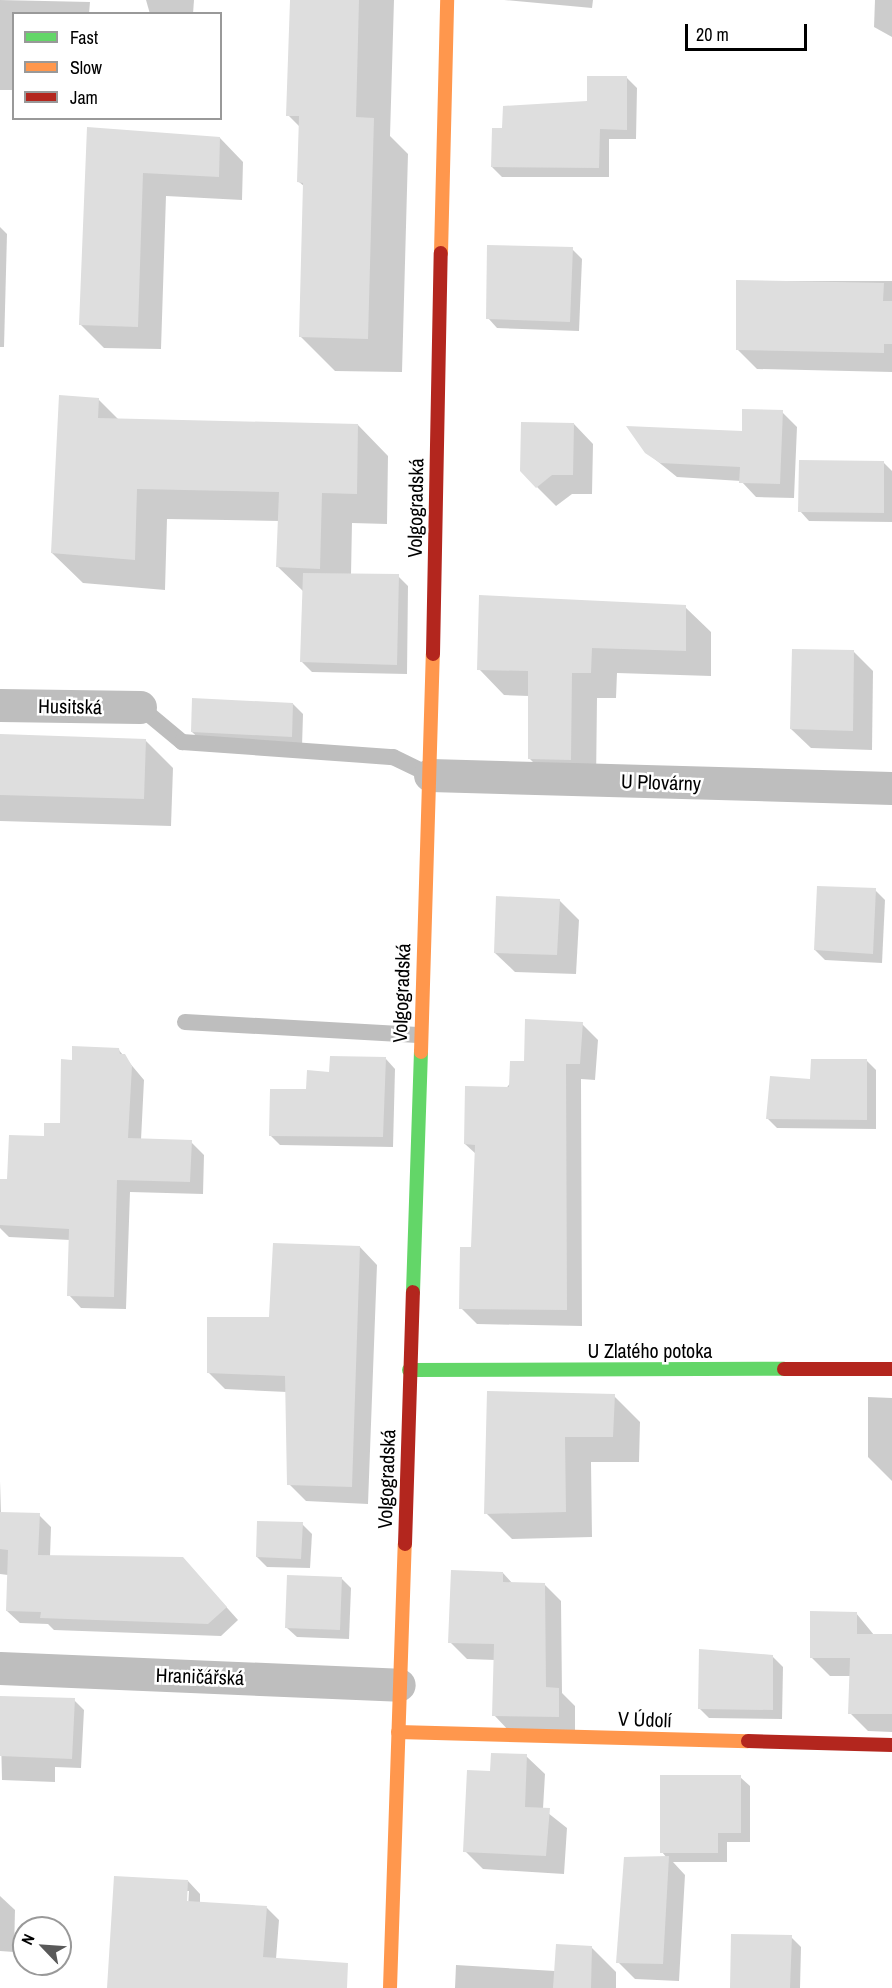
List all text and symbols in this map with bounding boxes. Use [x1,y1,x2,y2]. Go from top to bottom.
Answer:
legend [12,12,222,120]
scale bar [688,12,810,50]
text: 20 m [696,22,729,47]
text: Fast [70,25,98,50]
text: Slow [70,55,102,80]
text: Jam [70,85,98,110]
street label: Volgogradská [402,458,428,558]
street label: Husitská [38,693,102,719]
street label: U Plovárny [621,769,701,795]
street label: Volgogradská [387,943,415,1043]
street label: U Zlatého potoka [588,1338,712,1362]
street label: Volgogradská [372,1429,400,1529]
street label: Hraničářská [155,1662,245,1690]
street label: V Údolí [618,1706,672,1732]
north arrow [12,1916,72,1976]
text: N [16,1930,39,1948]

